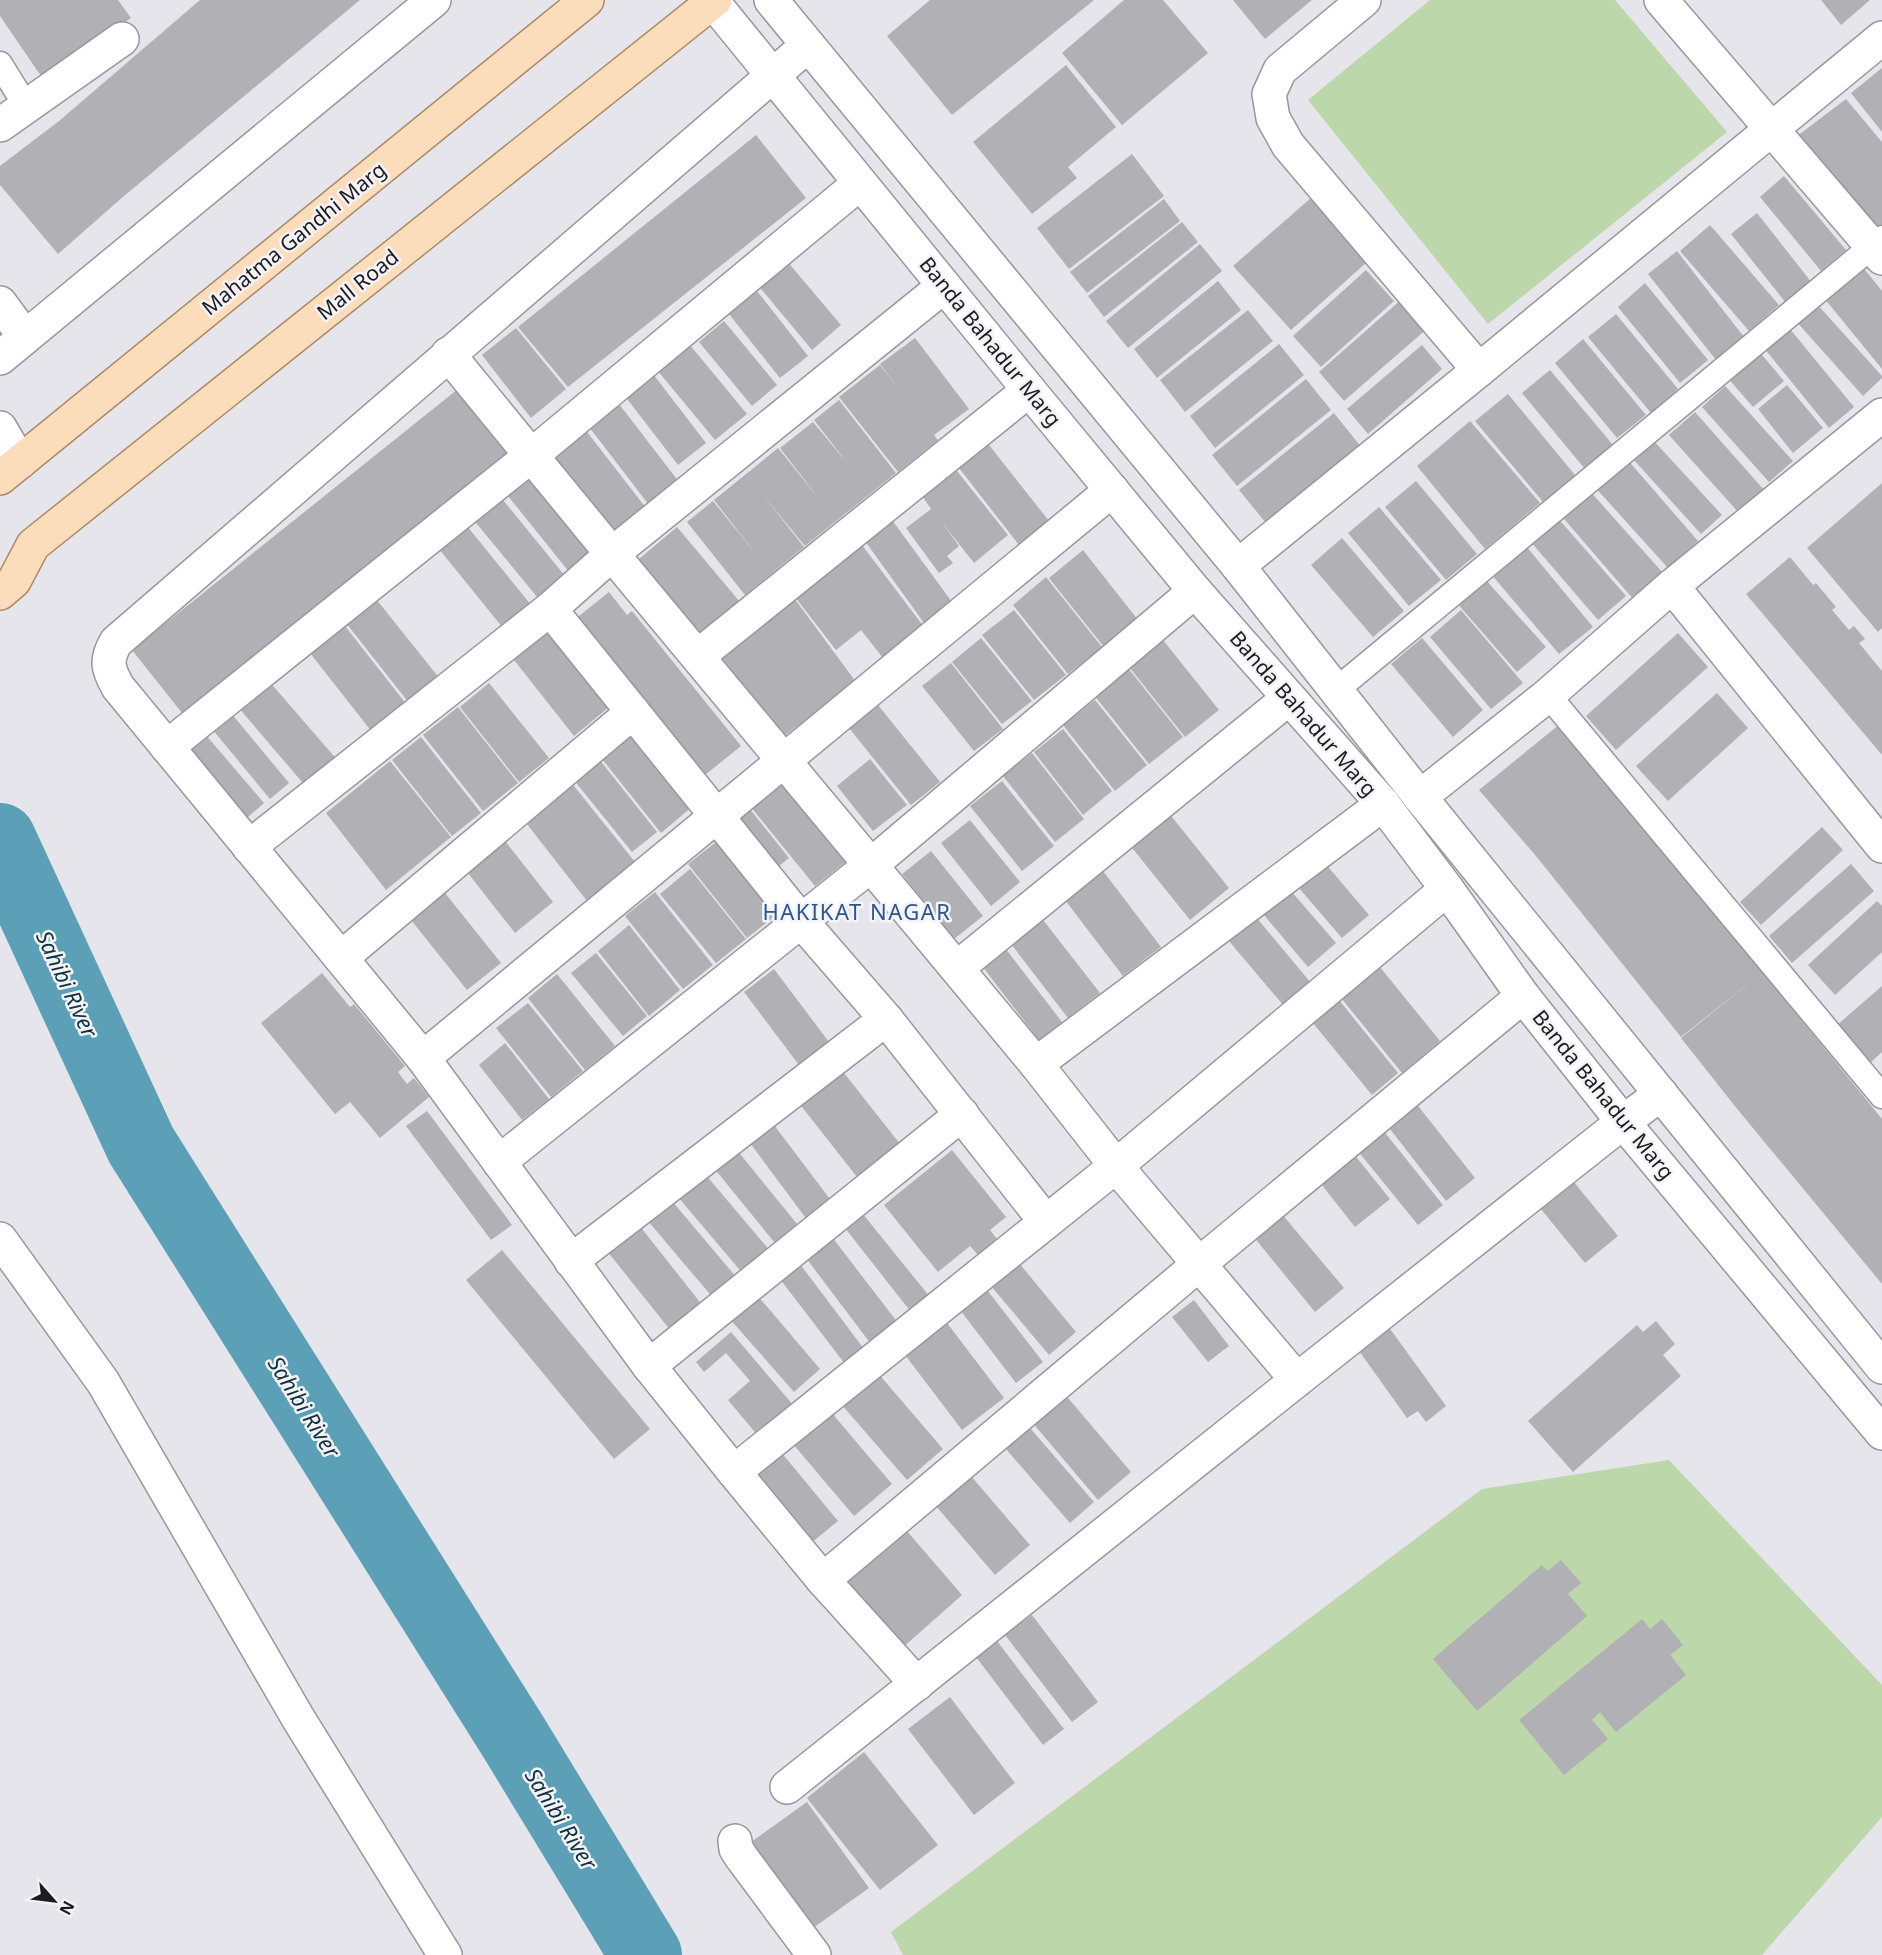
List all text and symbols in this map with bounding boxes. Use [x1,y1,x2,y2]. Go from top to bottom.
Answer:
street label: Mahatma Gandhi Marg [196,155,391,321]
street label: Mall Road [311,243,404,326]
street label: Banda Bahadur Marg [914,251,1068,432]
street label: Banda Bahadur Marg [1224,625,1384,802]
district label: HAKIKAT NAGAR [762,896,952,926]
water label: Sahibi River [30,925,106,1043]
street label: Banda Bahadur Marg [1527,1004,1681,1185]
water label: Sahibi River [262,1350,349,1464]
water label: Sahibi River [519,1762,606,1876]
north arrow [24,1871,84,1931]
text: N [54,1897,80,1919]

